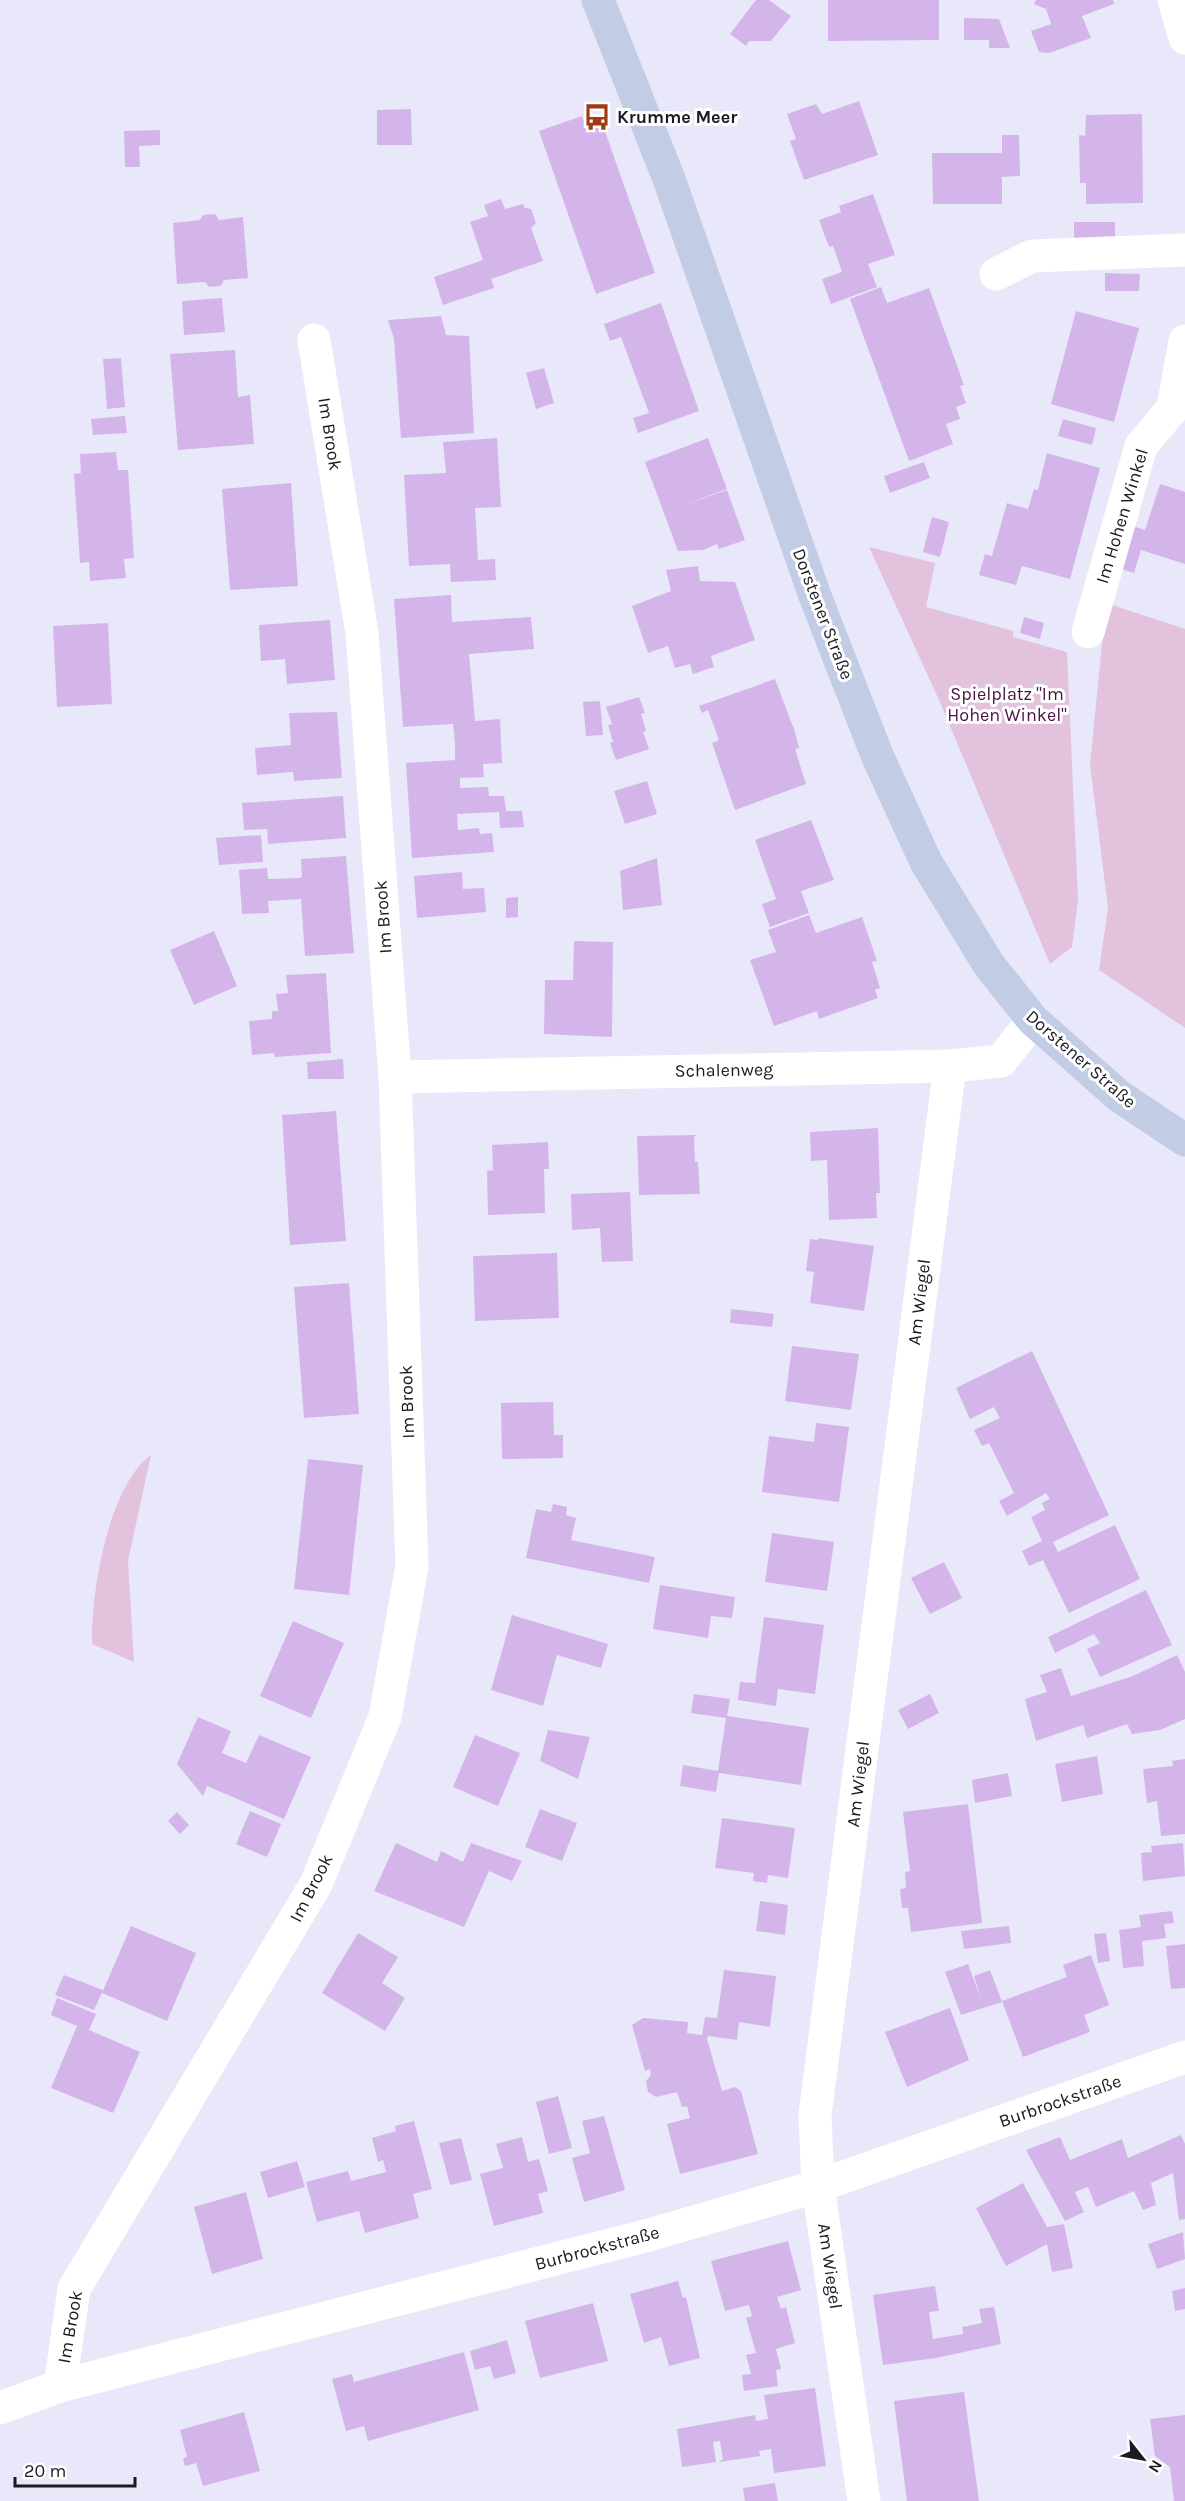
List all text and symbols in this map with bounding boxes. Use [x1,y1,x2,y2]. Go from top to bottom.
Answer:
bus stop icon: Krumme Meer [582,102,612,132]
place label: Krumme Meer [617,106,737,128]
street label: Im Brook [313,396,347,472]
street label: Im Hohen Winkel [1091,446,1153,586]
street label: Dorstener Straße [788,545,858,683]
park label: Spielplatz "Im Hohen Winkel" [947,683,1067,726]
street label: Im Brook [369,879,397,955]
street label: Dorstener Straße [1021,1005,1141,1113]
street label: Schalenweg [675,1058,773,1082]
street label: Am Wiegel [903,1258,935,1346]
street label: Im Brook [395,1365,419,1439]
street label: Am Wiegel [842,1740,874,1828]
street label: Im Brook [284,1850,338,1926]
street label: Burbrockstraße [996,2070,1124,2132]
street label: Burbrockstraße [532,2221,662,2275]
street label: Am Wiegel [813,2222,847,2310]
street label: Im Brook [53,2289,87,2365]
north arrow [1113,2429,1173,2489]
scale bar [15,2450,135,2488]
text: N [1144,2457,1167,2476]
text: 20 m [24,2460,66,2482]

